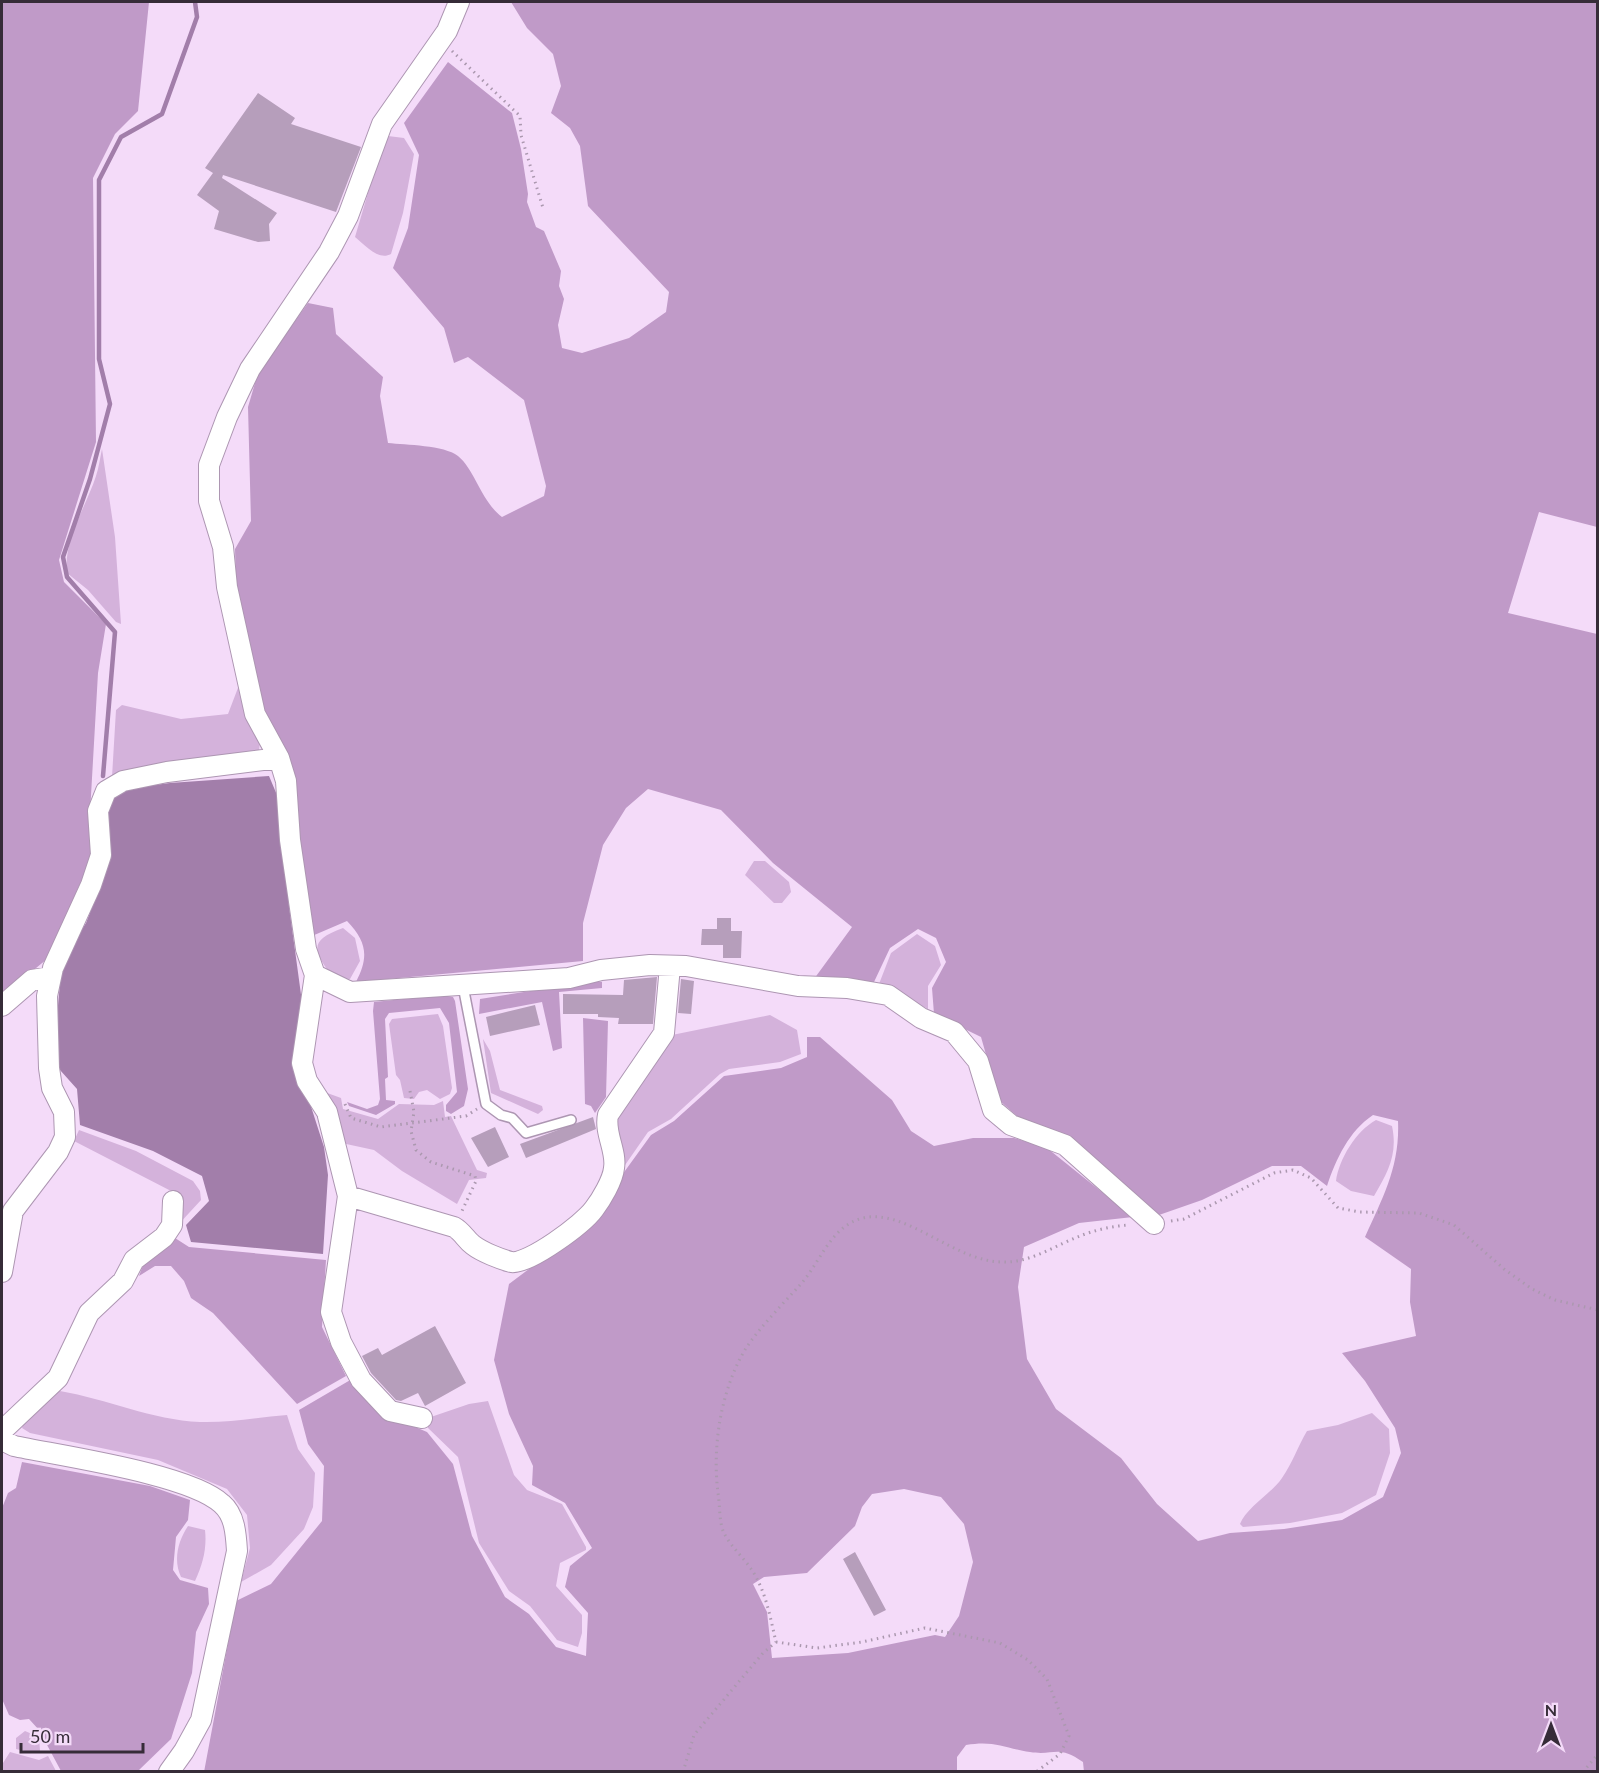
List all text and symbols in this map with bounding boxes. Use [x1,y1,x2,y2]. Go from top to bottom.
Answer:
north arrow [1521,1695,1581,1755]
text: N [1545,1700,1557,1719]
scale bar [21,1716,142,1754]
text: 50 m [30,1725,70,1747]

